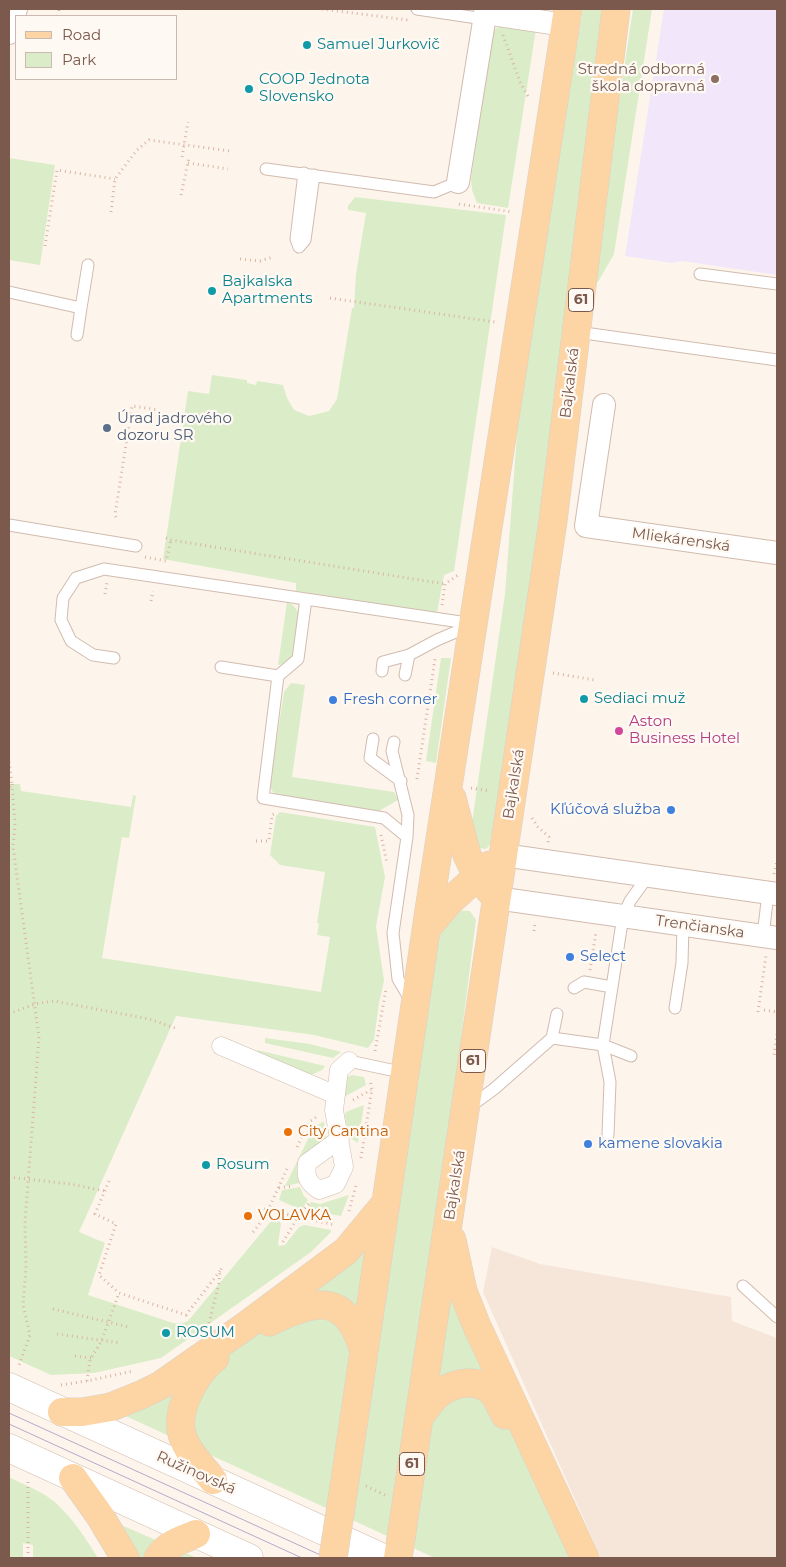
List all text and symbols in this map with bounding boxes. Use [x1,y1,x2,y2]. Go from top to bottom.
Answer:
legend [15,15,178,80]
text: Road [62,25,101,44]
place label: Samuel Jurkovič [317,36,440,54]
marker: Samuel Jurkovič [301,39,313,51]
text: Park [62,50,96,69]
place label: Stredná odborná škola dopravná [578,61,705,96]
place label: COOP Jednota Slovensko [259,71,370,106]
marker: Stredná odborná škola dopravná [709,73,721,85]
marker: COOP Jednota Slovensko [243,83,255,95]
place label: Bajkalska Apartments [222,273,313,308]
marker: Bajkalska Apartments [206,285,218,297]
road number: 61 [568,288,594,312]
street label: Bajkalská [557,347,583,419]
place label: Úrad jadrového dozoru SR [117,410,232,445]
marker: Úrad jadrového dozoru SR [101,422,113,434]
street label: Mliekárenská [631,524,731,556]
place label: Sediaci muž [594,690,685,708]
place label: Fresh corner [343,691,437,709]
marker: Sediaci muž [578,693,590,705]
marker: Fresh corner [327,694,339,706]
place label: Aston Business Hotel [629,713,740,748]
marker: Aston Business Hotel [613,725,625,737]
street label: Bajkalská [500,748,528,820]
place label: Kľúčová služba [550,801,661,819]
marker: Kľúčová služba [665,804,677,816]
street label: Trenčianska [654,912,746,942]
place label: Select [580,948,626,966]
marker: Select [564,951,576,963]
road number: 61 [460,1050,486,1072]
place label: City Cantina [298,1123,389,1141]
marker: City Cantina [282,1126,294,1138]
place label: kamene slovakia [598,1135,723,1153]
marker: kamene slovakia [582,1138,594,1150]
street label: Bajkalská [441,1149,469,1221]
place label: Rosum [216,1156,270,1174]
marker: Rosum [200,1159,212,1171]
place label: VOLAVKA [258,1207,331,1225]
marker: VOLAVKA [242,1210,254,1222]
place label: ROSUM [176,1324,235,1342]
marker: ROSUM [160,1327,172,1339]
street label: Ružinovská [154,1447,238,1499]
road number: 61 [400,1452,424,1476]

